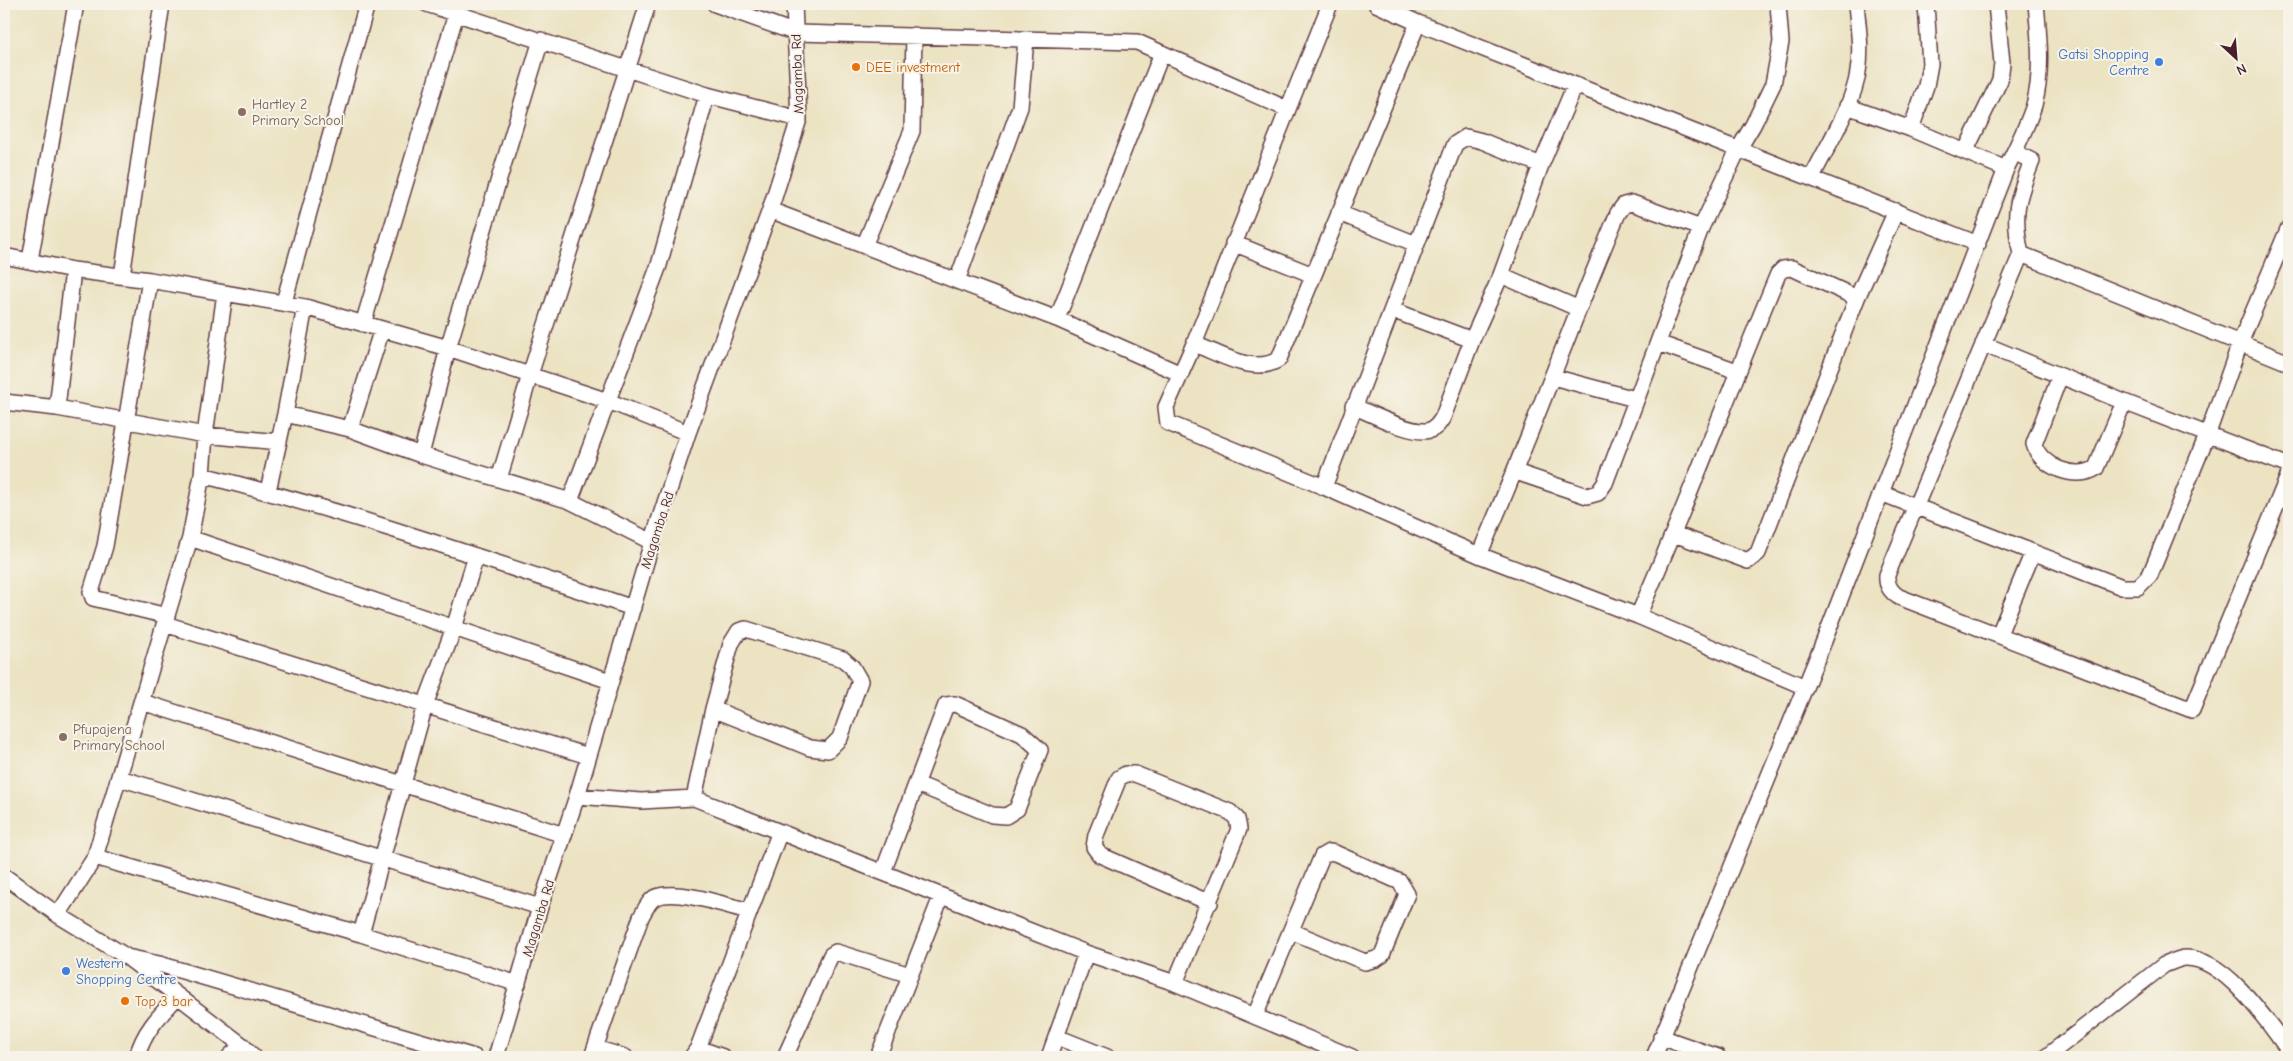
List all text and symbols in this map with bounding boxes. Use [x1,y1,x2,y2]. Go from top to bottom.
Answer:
north arrow [2210,32,2260,82]
street label: Magamba Rd [788,34,807,114]
place label: Gatsi Shopping Centre [2058,46,2149,79]
marker: Gatsi Shopping Centre [2153,56,2165,68]
place label: DEE investment [866,59,961,76]
text: N [2234,60,2249,79]
marker: DEE investment [850,61,862,73]
place label: Hartley 2 Primary School [252,96,344,129]
marker: Hartley 2 Primary School [236,106,248,118]
street label: Magamba Rd [637,489,678,571]
place label: Pfupajena Primary School [73,721,165,754]
marker: Pfupajena Primary School [57,731,69,743]
street label: Magamba Rd [519,877,558,959]
place label: Western Shopping Centre [76,955,176,988]
marker: Western Shopping Centre [60,965,72,977]
place label: Top 3 bar [135,993,193,1010]
marker: Top 3 bar [119,995,131,1007]

